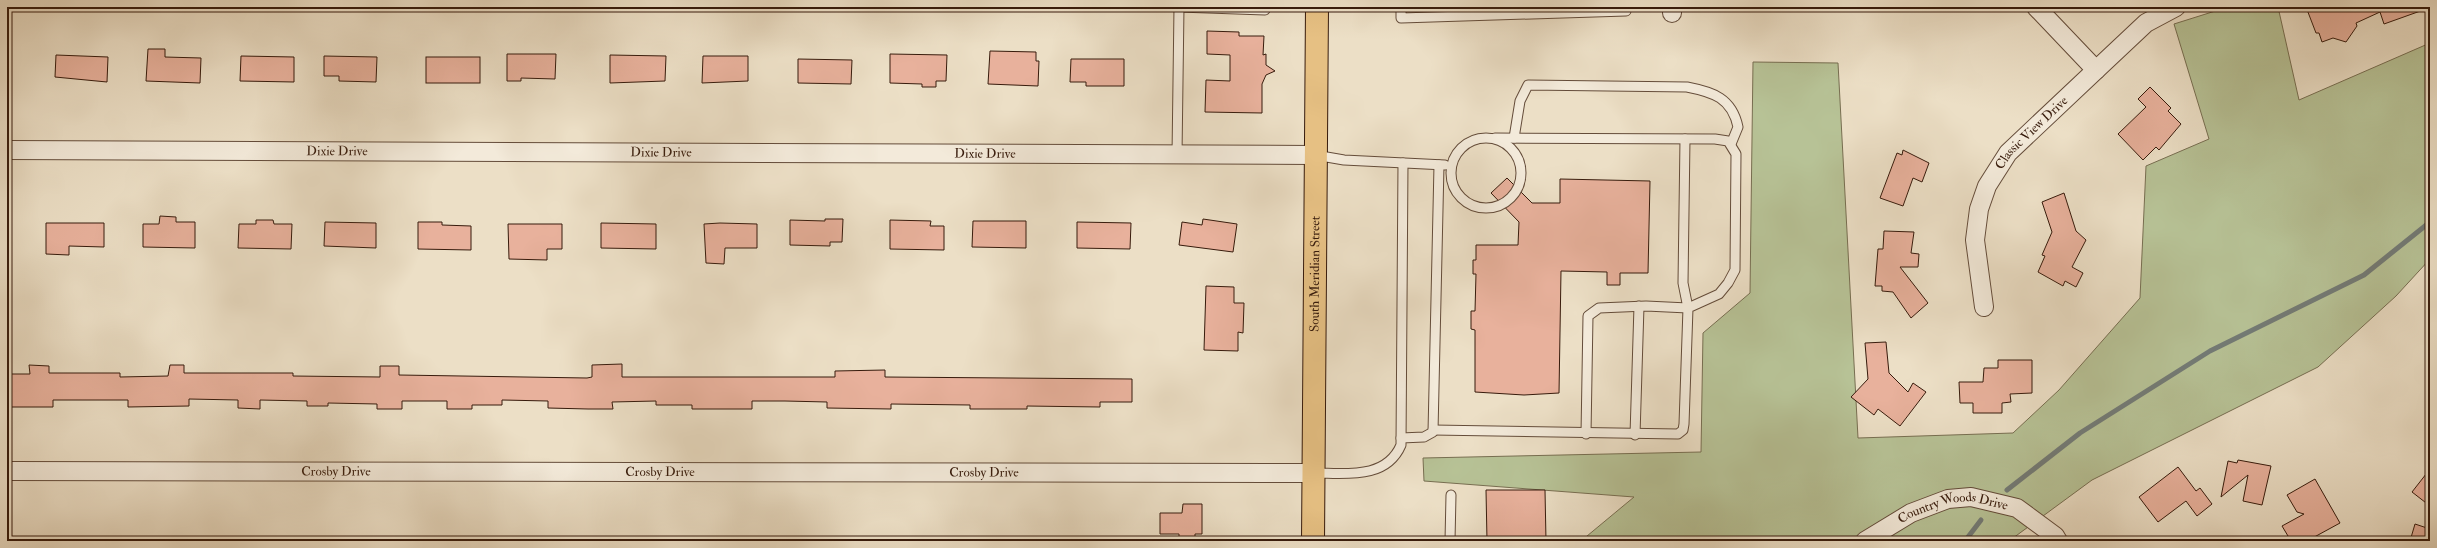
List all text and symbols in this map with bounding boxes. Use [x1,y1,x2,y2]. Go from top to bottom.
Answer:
street label: Classic View Drive [1992,92,2072,172]
street label: Dixie Drive [306,143,368,159]
street label: Dixie Drive [630,144,692,161]
street label: Dixie Drive [954,146,1016,162]
street label: South Meridian Street [1307,216,1323,332]
street label: Crosby Drive [301,463,371,481]
street label: Crosby Drive [625,464,695,481]
street label: Crosby Drive [949,464,1019,481]
street label: Country Woods Drive [1895,489,2010,527]

